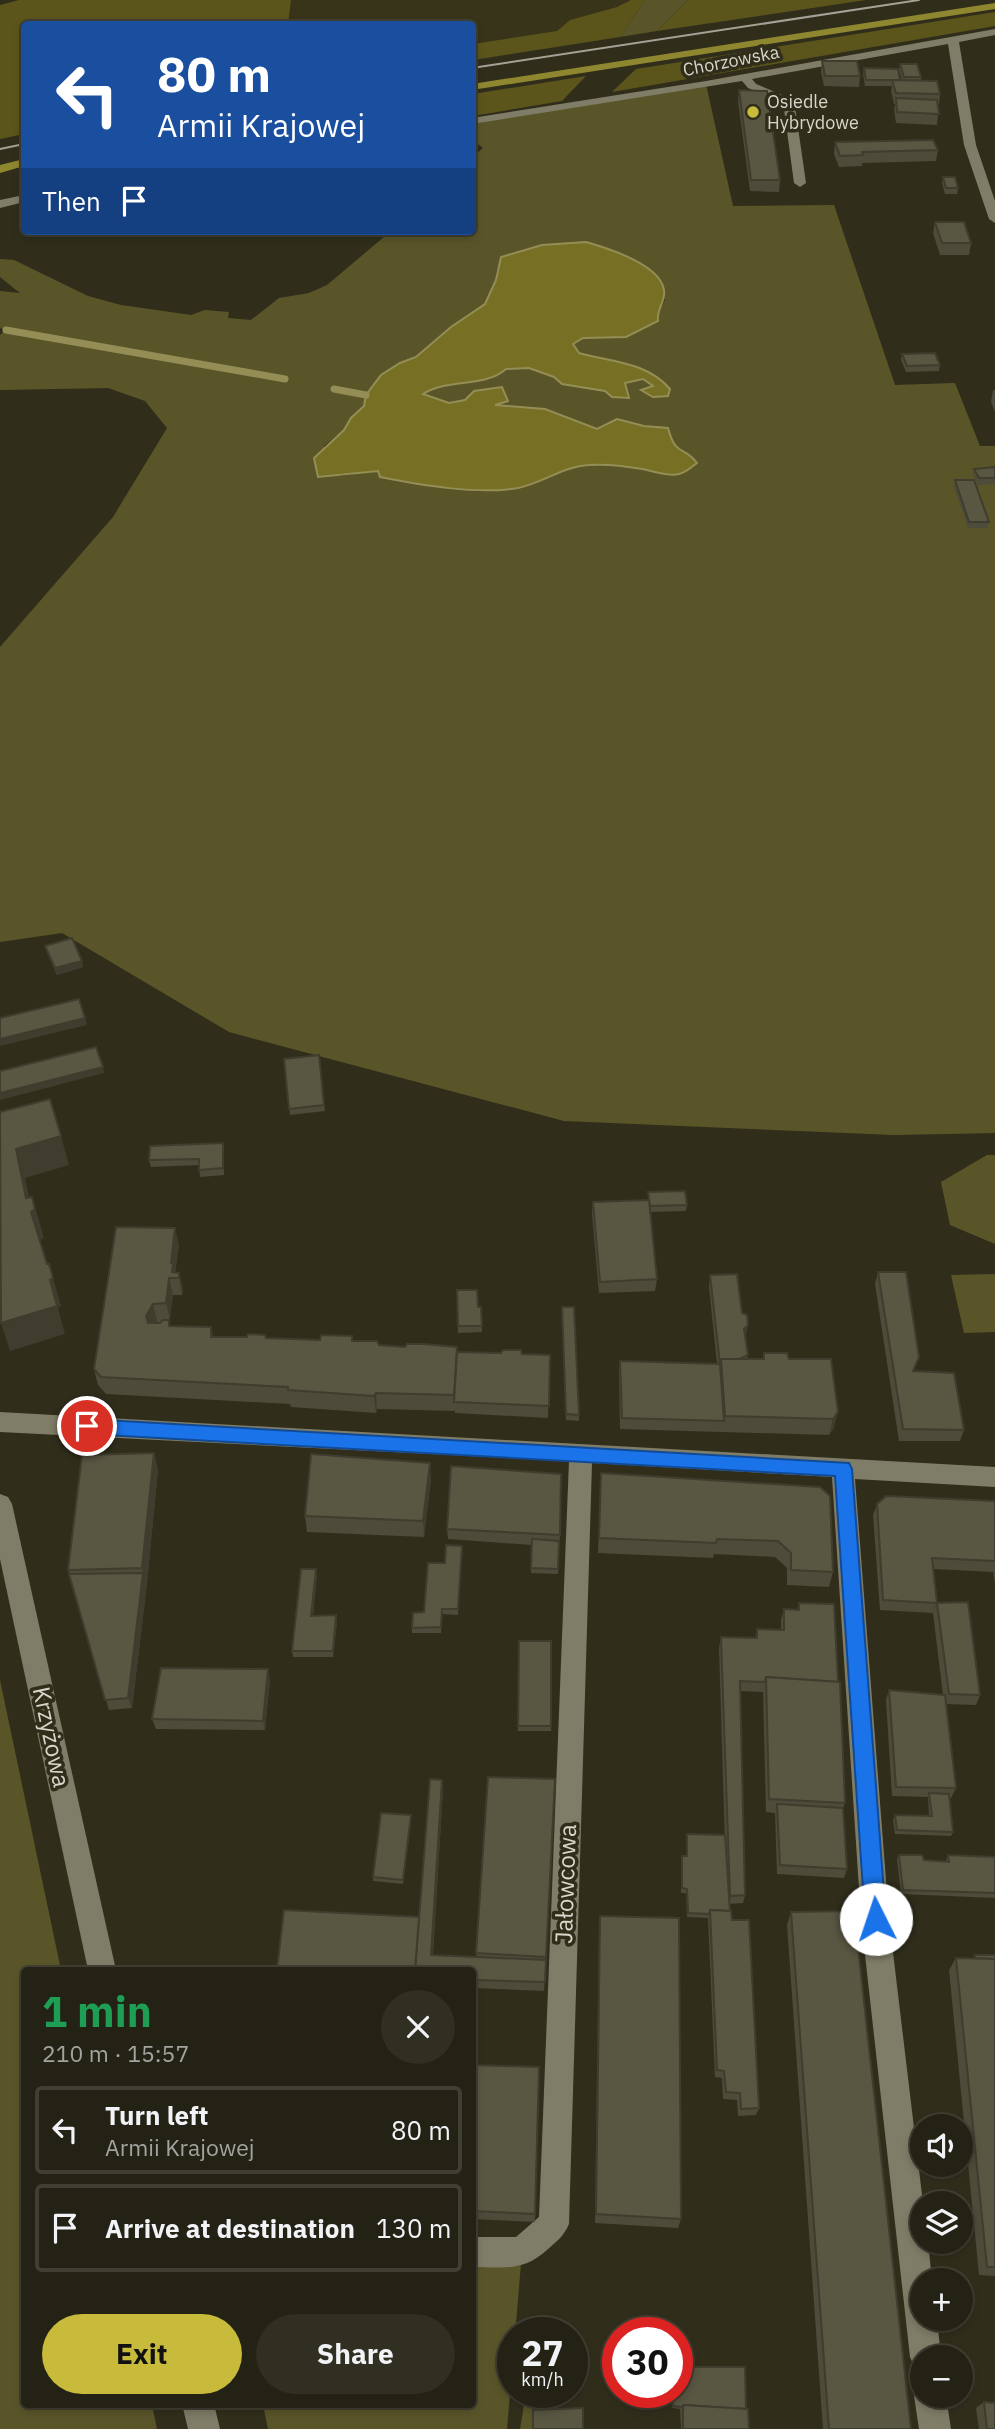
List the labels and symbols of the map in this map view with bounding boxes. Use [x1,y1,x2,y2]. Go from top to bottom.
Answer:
street label: Chorzowska [681,40,781,81]
place label: Osiedle Hybrydowe [767,90,859,134]
marker: Osiedle Hybrydowe [745,104,761,120]
pin [57,1396,117,1456]
street label: Krzyżowa [26,1684,78,1790]
street label: Jałowcowa [547,1823,583,1944]
position arrow [839,1882,913,1956]
speed limit sign: 30 [602,2317,693,2408]

